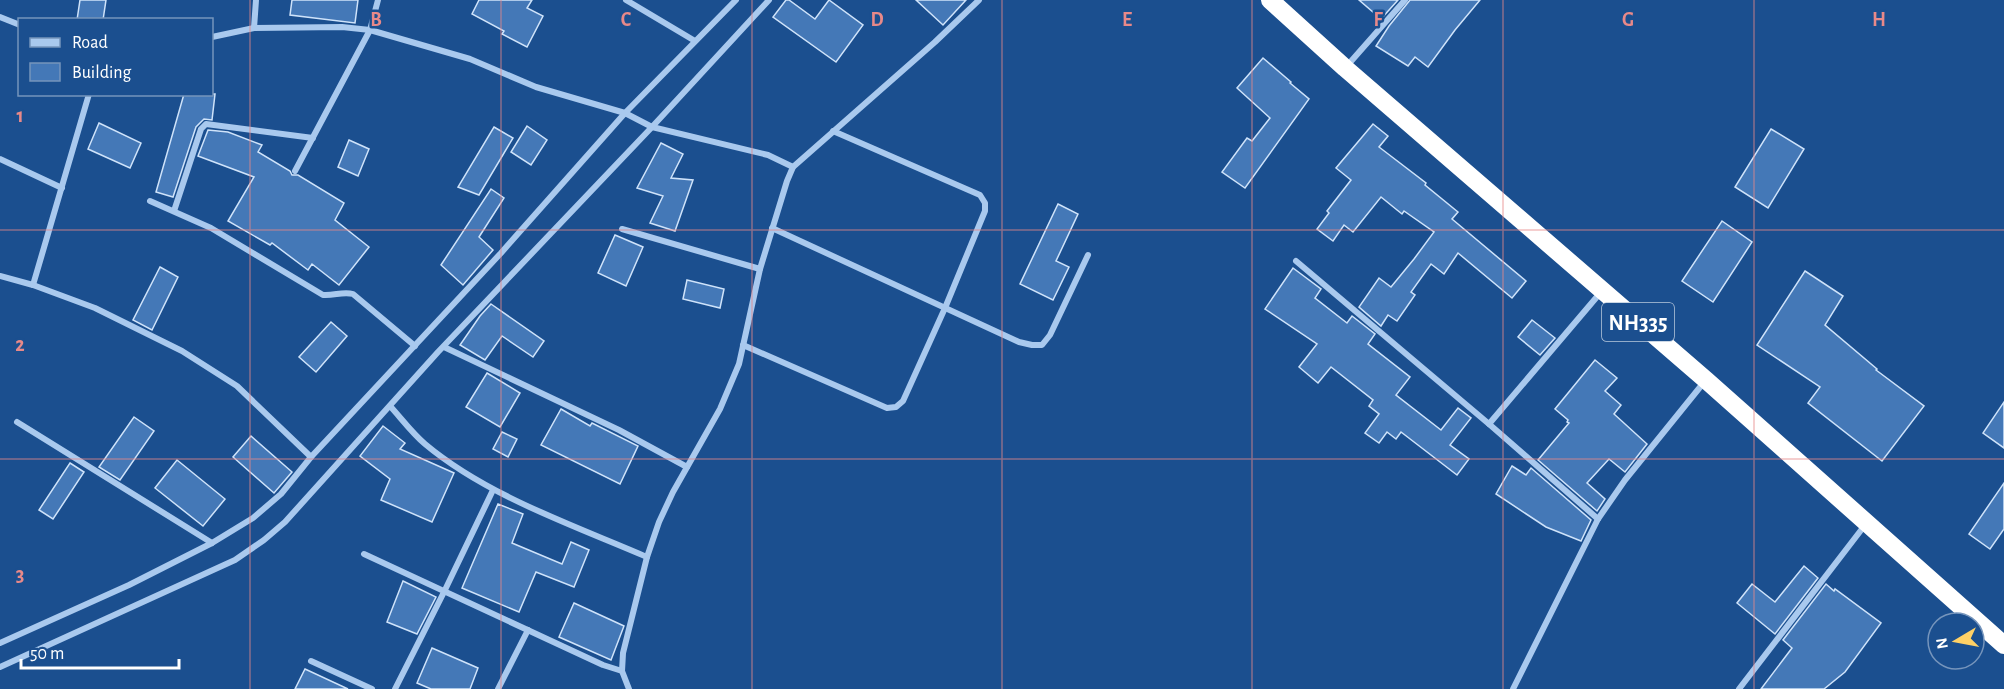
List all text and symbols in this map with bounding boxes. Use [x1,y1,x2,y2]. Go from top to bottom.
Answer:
text: B [370,10,382,30]
text: C [621,10,632,30]
text: D [870,10,884,30]
text: E [1122,10,1132,30]
text: F [1373,10,1383,30]
text: G [1622,10,1634,30]
text: H [1872,10,1886,30]
legend [18,18,213,96]
text: Road [72,34,108,52]
text: Building [72,64,132,82]
text: 1 [16,106,24,126]
road number: NH335 [1602,303,1674,341]
text: 2 [15,335,25,355]
text: 3 [16,565,24,585]
north arrow [1926,611,1986,671]
scale bar [21,632,178,670]
text: N [1933,637,1951,650]
text: 50 m [30,645,64,663]

